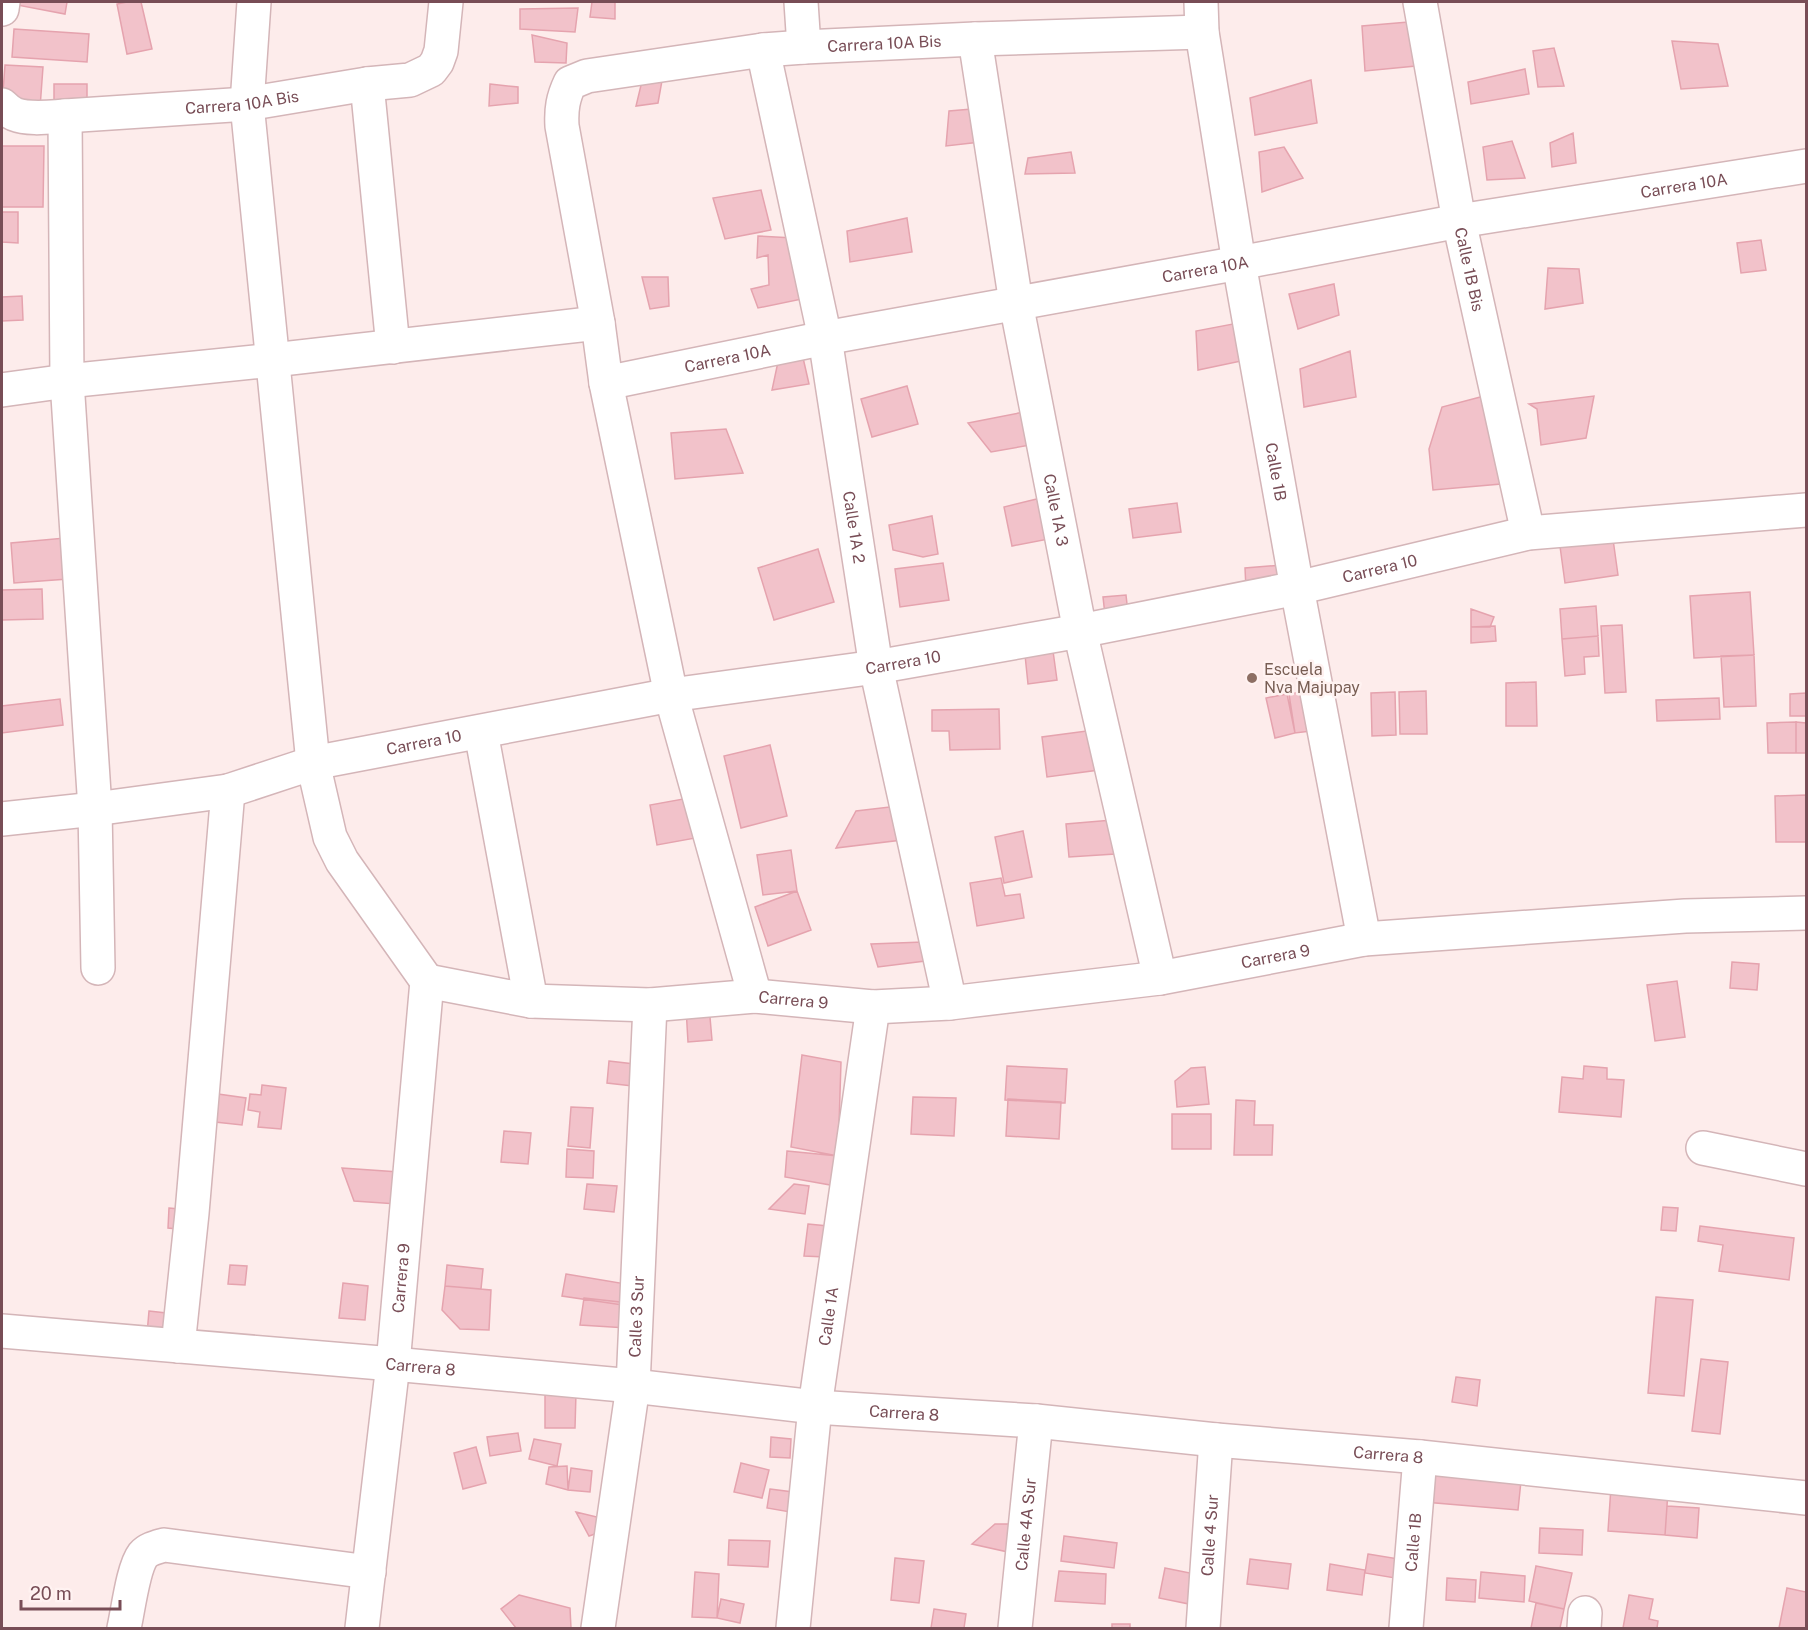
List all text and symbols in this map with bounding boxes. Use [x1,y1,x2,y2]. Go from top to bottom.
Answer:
street label: Carrera 10A Bis [827,32,942,56]
street label: Carrera 10A Bis [184,87,300,118]
street label: Carrera 10A [1639,170,1729,202]
street label: Calle 1B Bis [1451,226,1488,313]
street label: Carrera 10A [1161,252,1250,287]
street label: Carrera 10A [683,340,772,377]
street label: Calle 1B [1261,441,1290,503]
street label: Calle 1A 3 [1040,472,1072,548]
street label: Calle 1A 2 [839,490,869,565]
street label: Carrera 10 [1341,551,1419,587]
street label: Carrera 10 [864,647,943,678]
place label: Escuela Nva Majupay [1264,660,1360,697]
marker: Escuela Nva Majupay [1245,671,1259,685]
street label: Carrera 10 [385,726,463,759]
street label: Carrera 9 [1239,941,1312,972]
street label: Carrera 9 [758,987,829,1013]
street label: Carrera 9 [389,1243,414,1314]
street label: Calle 3 Sur [625,1275,648,1358]
street label: Calle 1A [815,1285,842,1347]
street label: Carrera 8 [385,1354,456,1380]
street label: Carrera 8 [868,1401,940,1425]
street label: Carrera 8 [1352,1442,1424,1467]
street label: Calle 4A Sur [1012,1477,1040,1572]
street label: Calle 4 Sur [1198,1494,1222,1577]
street label: Calle 1B [1402,1512,1425,1572]
scale bar [21,1573,120,1611]
text: 20 m [30,1583,72,1604]

